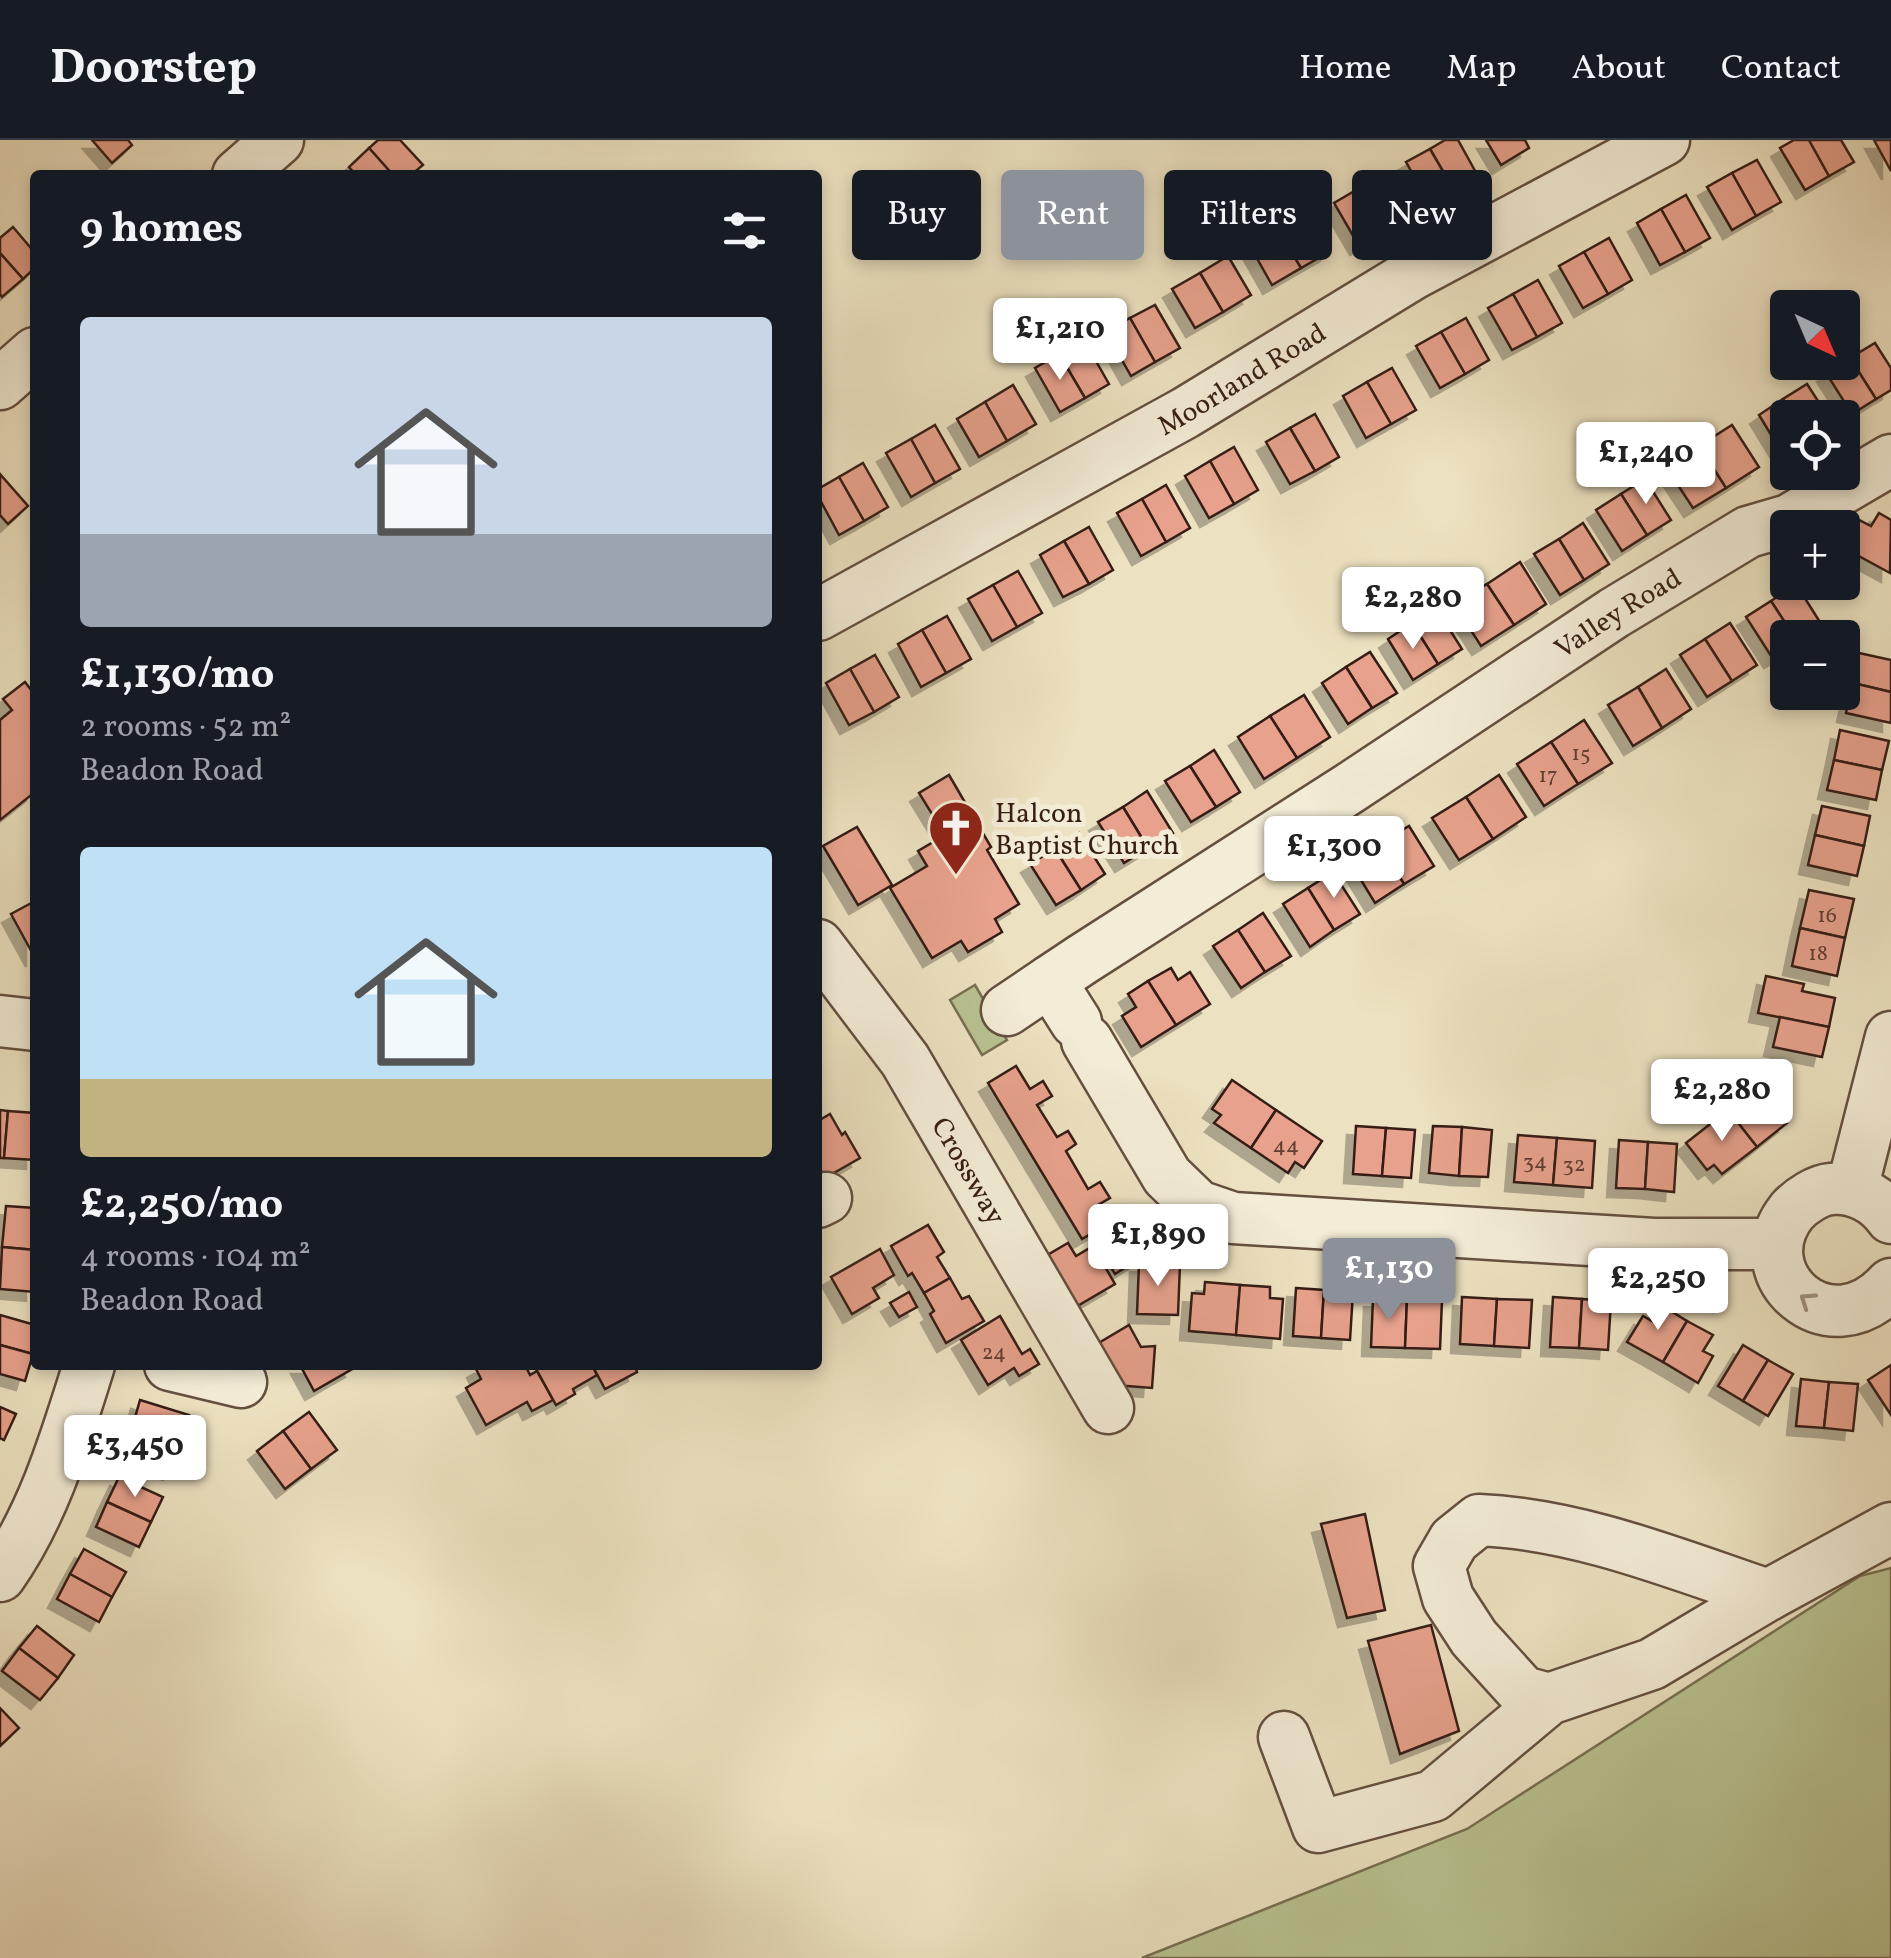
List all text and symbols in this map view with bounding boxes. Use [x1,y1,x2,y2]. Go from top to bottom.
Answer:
text: Doorstep [50,36,257,103]
text: Home [1299,45,1391,93]
text: Map [1446,45,1517,93]
text: About [1572,45,1666,93]
text: Contact [1721,45,1841,93]
chip: Buy [852,170,981,260]
chip: Rent [1001,170,1144,260]
chip: Filters [1164,170,1332,260]
chip: New [1352,170,1492,260]
text: 9 homes [80,201,243,260]
icon: filters [717,203,772,258]
north arrow [1770,290,1860,380]
map controls [1770,290,1860,710]
pin: £1,210 [979,298,1141,383]
text: £1,210 [1015,308,1105,352]
street label: Moorland Road [1151,314,1334,446]
icon: home [336,382,516,562]
button: locate [1770,400,1860,490]
pin: £1,240 [1565,422,1727,507]
text: £1,240 [1598,432,1694,476]
button: + [1770,510,1860,600]
street label: Valley Road [1547,560,1689,669]
pin: £2,280 [1332,567,1494,652]
text: £2,280 [1364,577,1462,621]
button: − [1770,620,1860,710]
text: £1,130/mo [80,647,274,706]
text: 2 rooms · 52 m² [80,706,291,750]
house number: 15 [1571,739,1591,770]
text: Beadon Road [80,750,264,794]
house number: 17 [1538,761,1558,792]
place label: Halcon Baptist Church [995,795,1179,866]
church icon: Halcon Baptist Church [926,798,986,877]
pin: £1,300 [1253,816,1415,901]
text: £1,300 [1286,826,1382,870]
house number: 16 [1817,901,1837,932]
icon: home [336,912,516,1092]
house number: 18 [1808,939,1828,970]
pin: £2,280 [1641,1059,1803,1144]
text: £2,280 [1673,1069,1771,1113]
street label: Crossway [921,1111,1014,1233]
house number: 44 [1273,1131,1299,1162]
house number: 34 [1523,1147,1547,1178]
house number: 32 [1562,1150,1586,1181]
text: £2,250/mo [80,1177,283,1236]
pin: £1,890 [1077,1204,1239,1289]
text: £1,890 [1110,1214,1206,1258]
text: 4 rooms · 104 m² [80,1236,311,1280]
pin: £1,130 [1308,1238,1470,1323]
text: £1,130 [1344,1248,1434,1292]
pin: £2,250 [1577,1248,1739,1333]
text: £2,250 [1610,1258,1706,1302]
text: Beadon Road [80,1280,264,1324]
one-way arrow [1799,1293,1817,1312]
house number: 24 [982,1338,1006,1369]
pin: £3,450 [54,1415,216,1500]
text: £3,450 [86,1425,184,1469]

